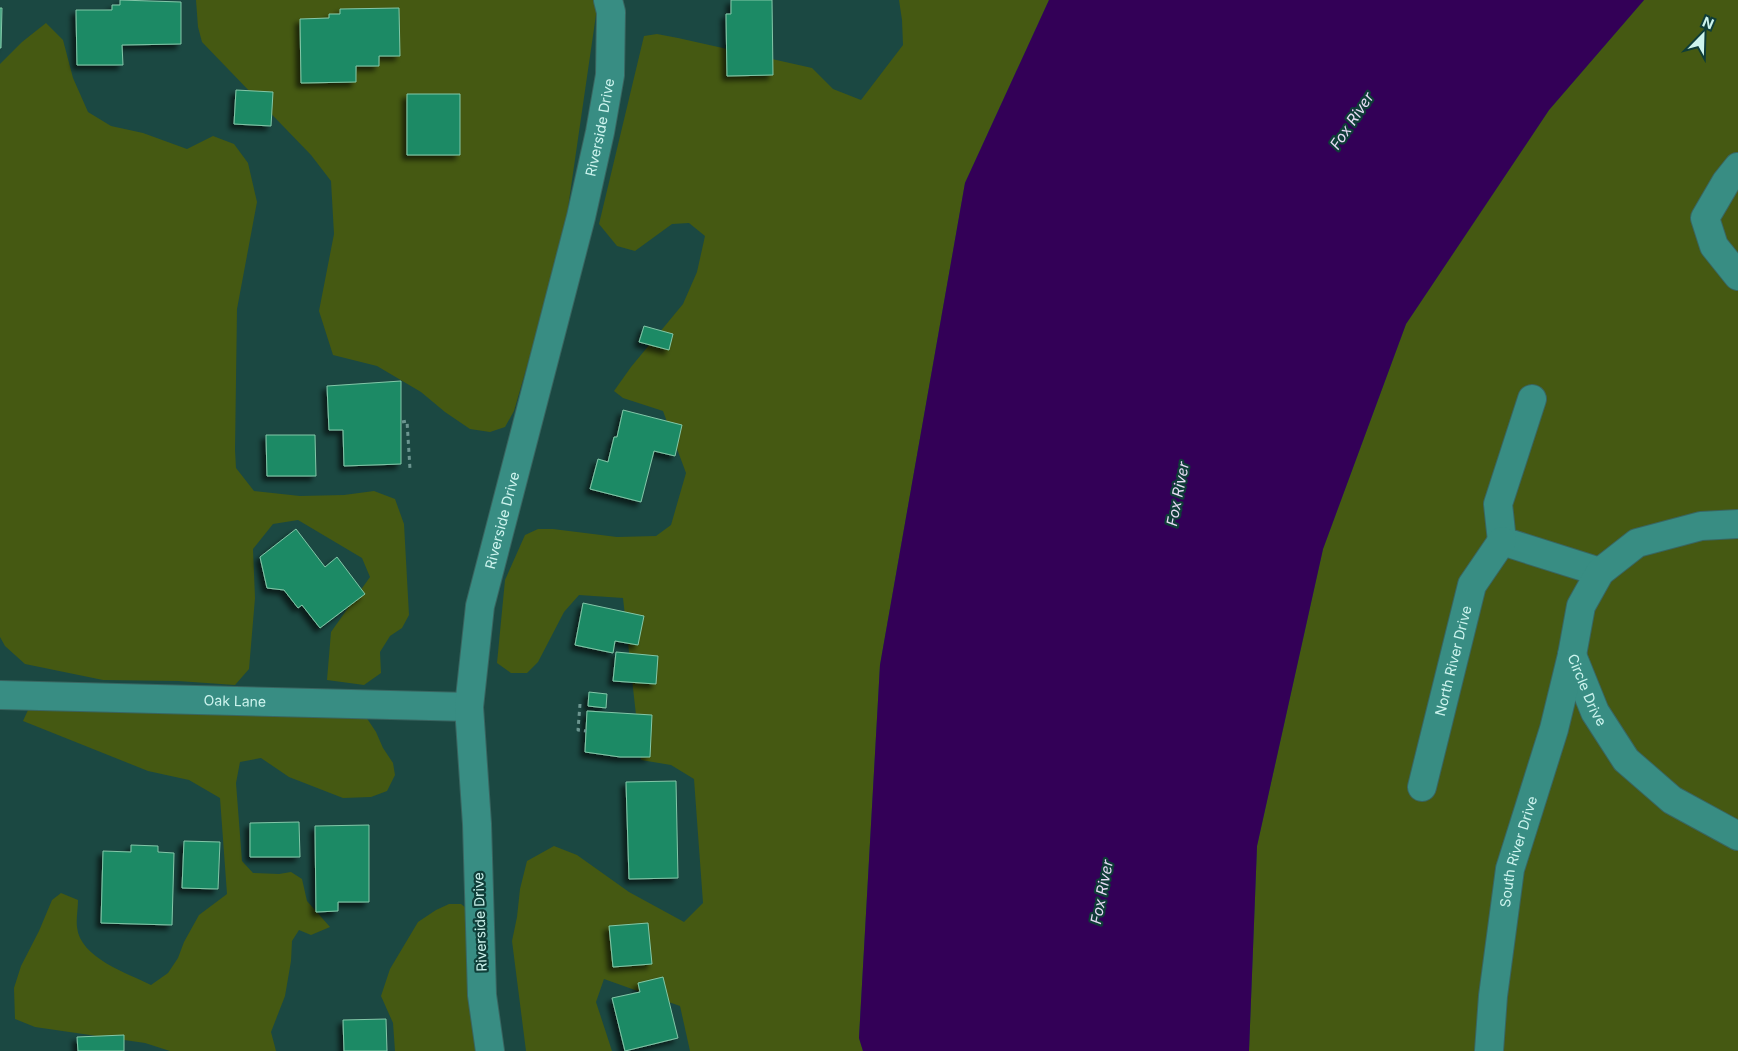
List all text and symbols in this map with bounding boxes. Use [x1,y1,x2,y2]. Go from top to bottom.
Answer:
north arrow [1678,10,1728,60]
text: N [1700,13,1717,32]
street label: Riverside Drive [581,77,617,178]
water label: Fox River [1326,88,1378,153]
water label: Fox River [1162,460,1193,528]
street label: Riverside Drive [481,470,523,571]
street label: North River Drive [1431,604,1475,718]
street label: Circle Drive [1564,651,1611,729]
street label: Oak Lane [203,691,266,710]
street label: South River Drive [1496,794,1540,908]
water label: Fox River [1086,858,1117,926]
street label: Riverside Drive [469,872,490,972]

